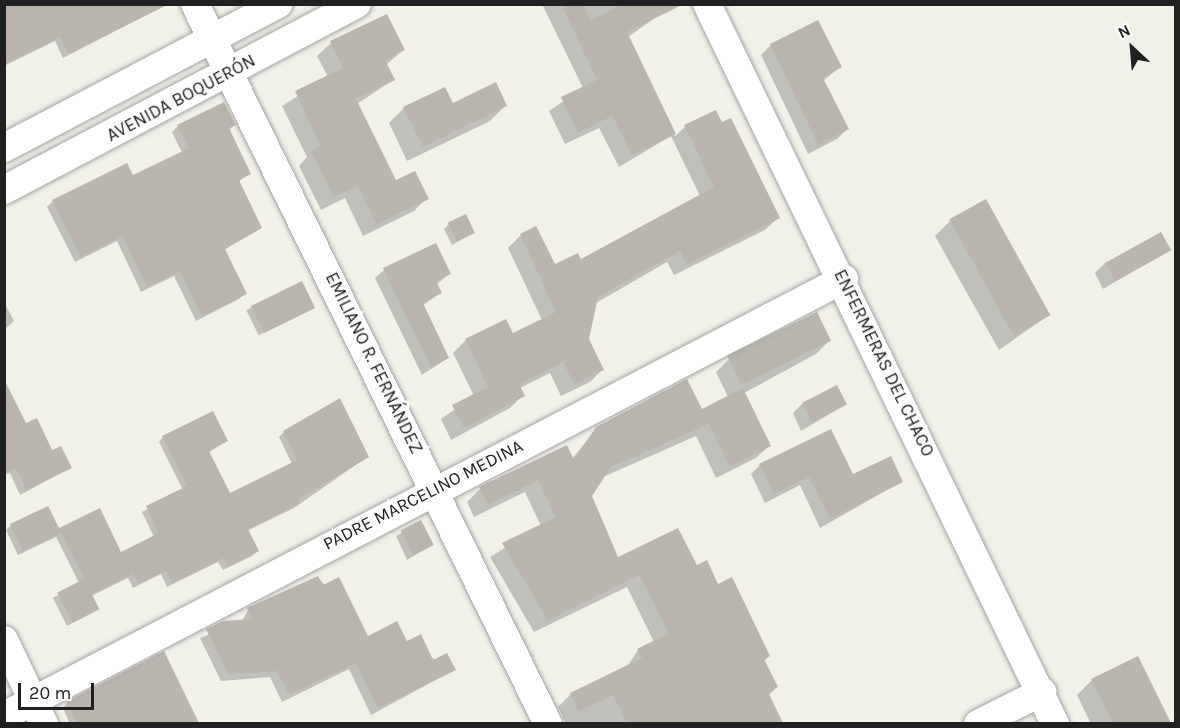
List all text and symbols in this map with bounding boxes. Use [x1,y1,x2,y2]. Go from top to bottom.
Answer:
north arrow [1102,18,1162,78]
text: N [1115,20,1133,42]
street label: AVENIDA BOQUERÓN [103,50,259,146]
street label: ENFERMERAS DEL CHACO [829,266,939,460]
street label: EMILIANO R. FERNÁNDEZ [321,269,427,457]
street label: PADRE MARCELINO MEDINA [320,435,526,555]
scale bar [21,671,98,709]
text: 20 m [29,682,71,704]

